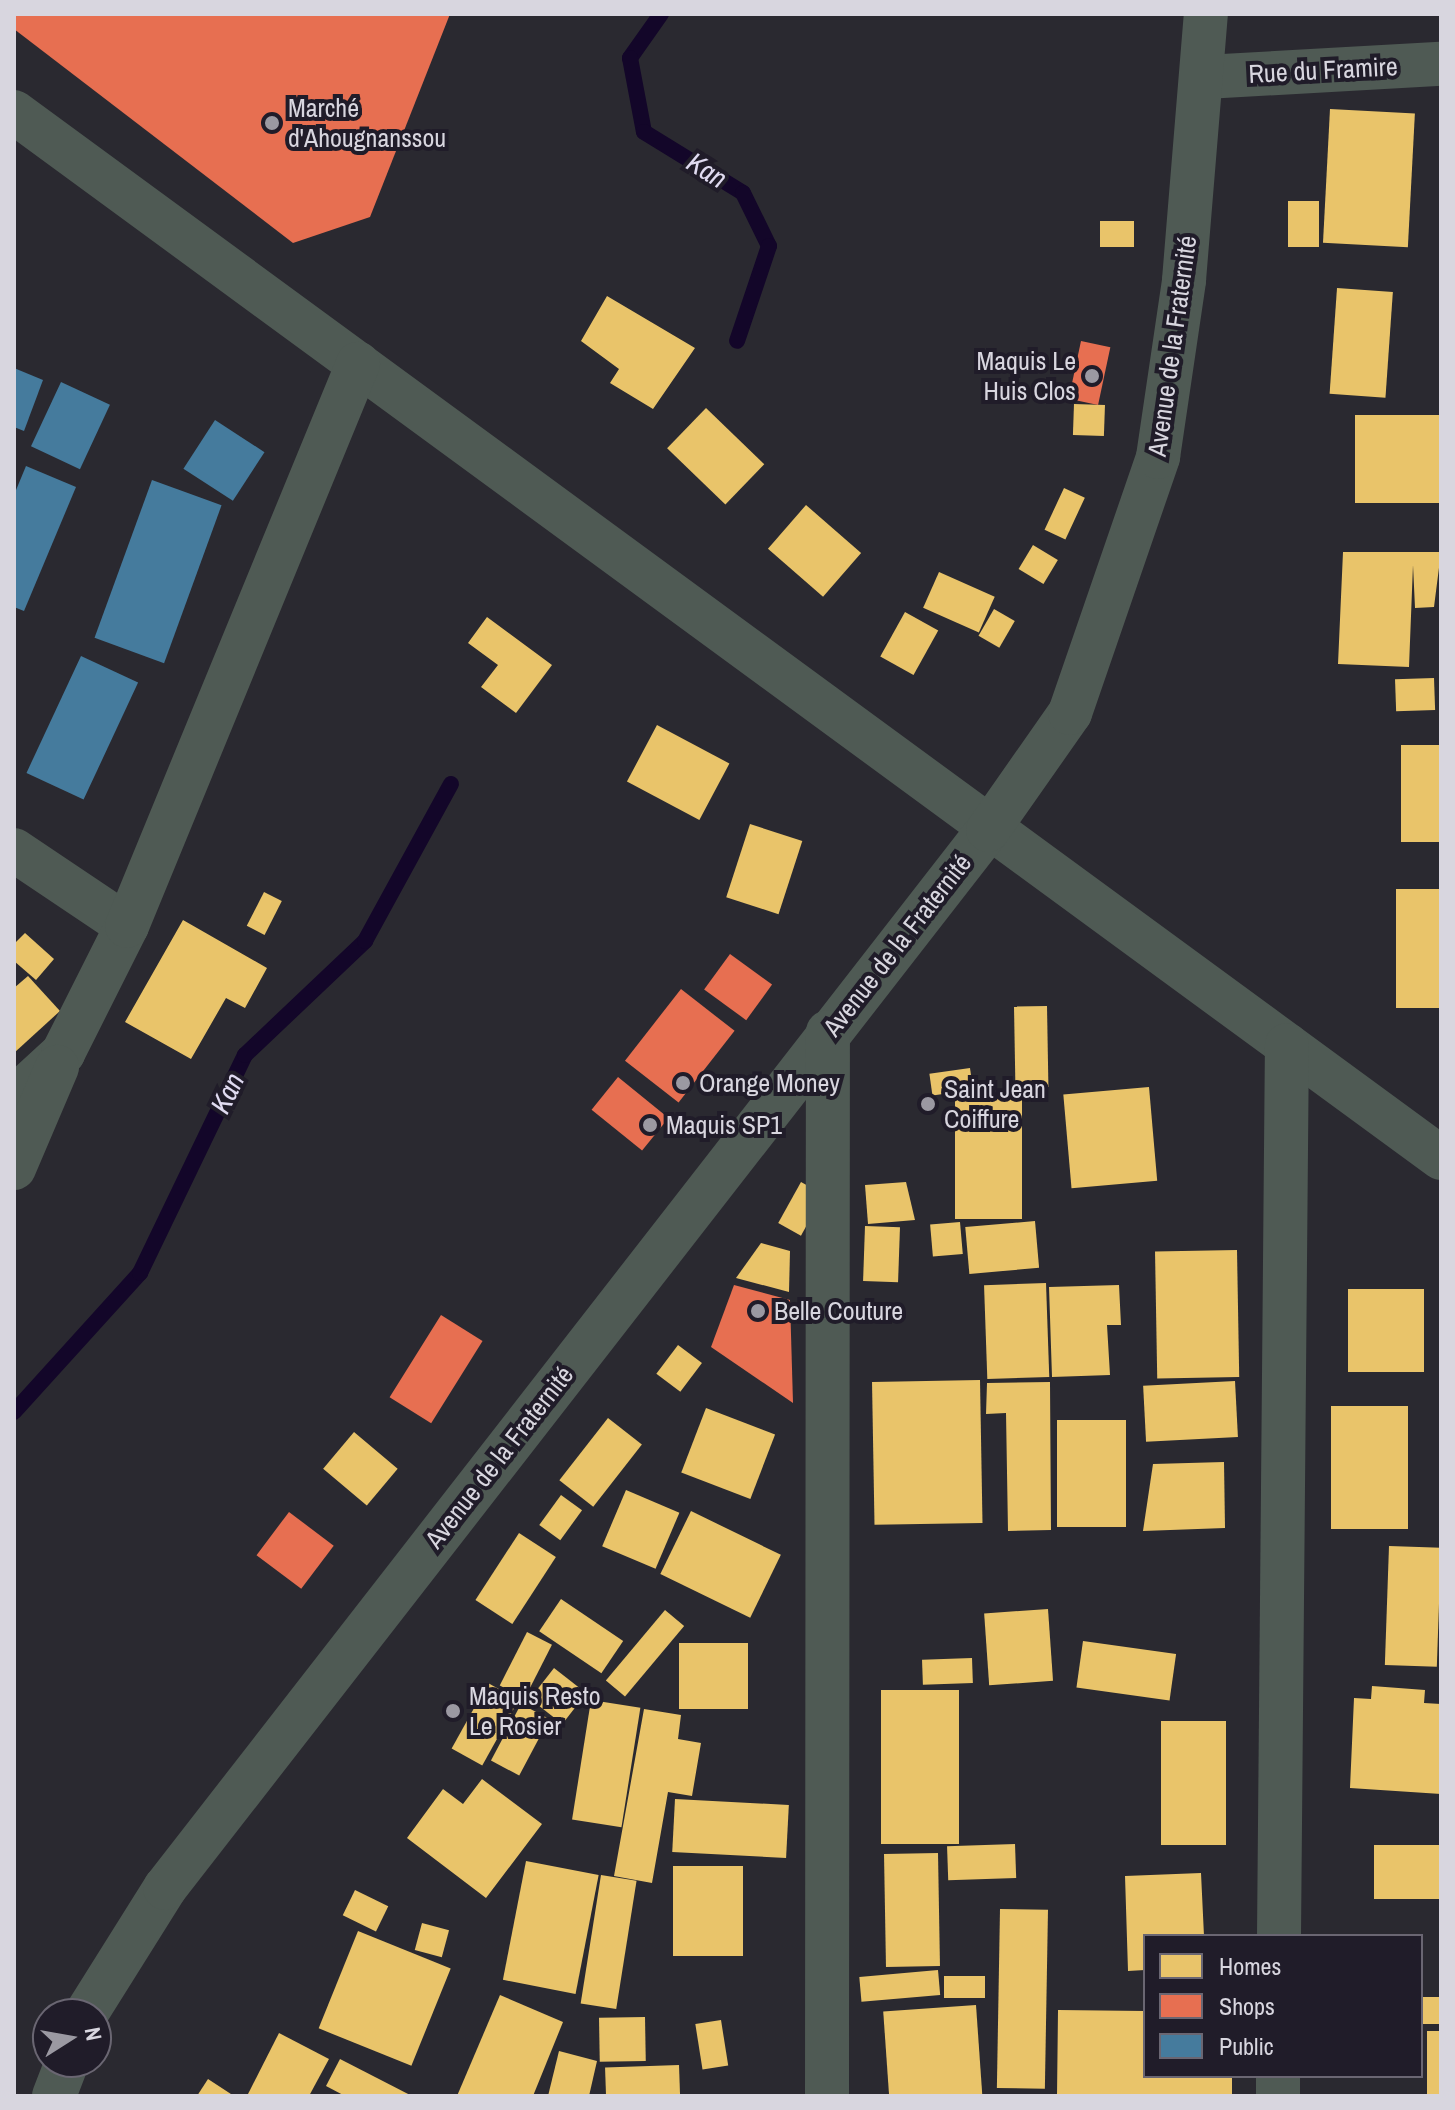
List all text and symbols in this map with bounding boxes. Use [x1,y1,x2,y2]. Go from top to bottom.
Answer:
street label: Rue du Framire [1248,51,1398,89]
place label: Marché d'Ahougnanssou [288,92,446,154]
marker: Marché d'Ahougnanssou [263,114,281,132]
water label: Kan [681,145,733,195]
street label: Avenue de la Fraternité [1141,234,1203,458]
place label: Maquis Le Huis Clos [976,345,1076,406]
marker: Maquis Le Huis Clos [1083,367,1101,385]
street label: Avenue de la Fraternité [816,848,978,1042]
water label: Kan [203,1067,251,1119]
place label: Orange Money [699,1067,840,1099]
place label: Saint Jean Coiffure [944,1073,1046,1134]
marker: Orange Money [674,1074,692,1092]
marker: Saint Jean Coiffure [919,1095,937,1113]
place label: Maquis SP1 [666,1109,782,1141]
marker: Maquis SP1 [641,1116,659,1134]
place label: Belle Couture [774,1295,903,1327]
marker: Belle Couture [749,1302,767,1320]
street label: Avenue de la Fraternité [418,1360,580,1554]
place label: Maquis Resto Le Rosier [469,1680,601,1742]
marker: Maquis Resto Le Rosier [444,1702,462,1720]
legend [1143,1934,1423,2078]
text: Homes [1219,1950,1281,1982]
text: Shops [1219,1990,1275,2022]
north arrow [32,1998,112,2078]
text: N [78,2025,110,2043]
text: Public [1219,2030,1274,2062]

